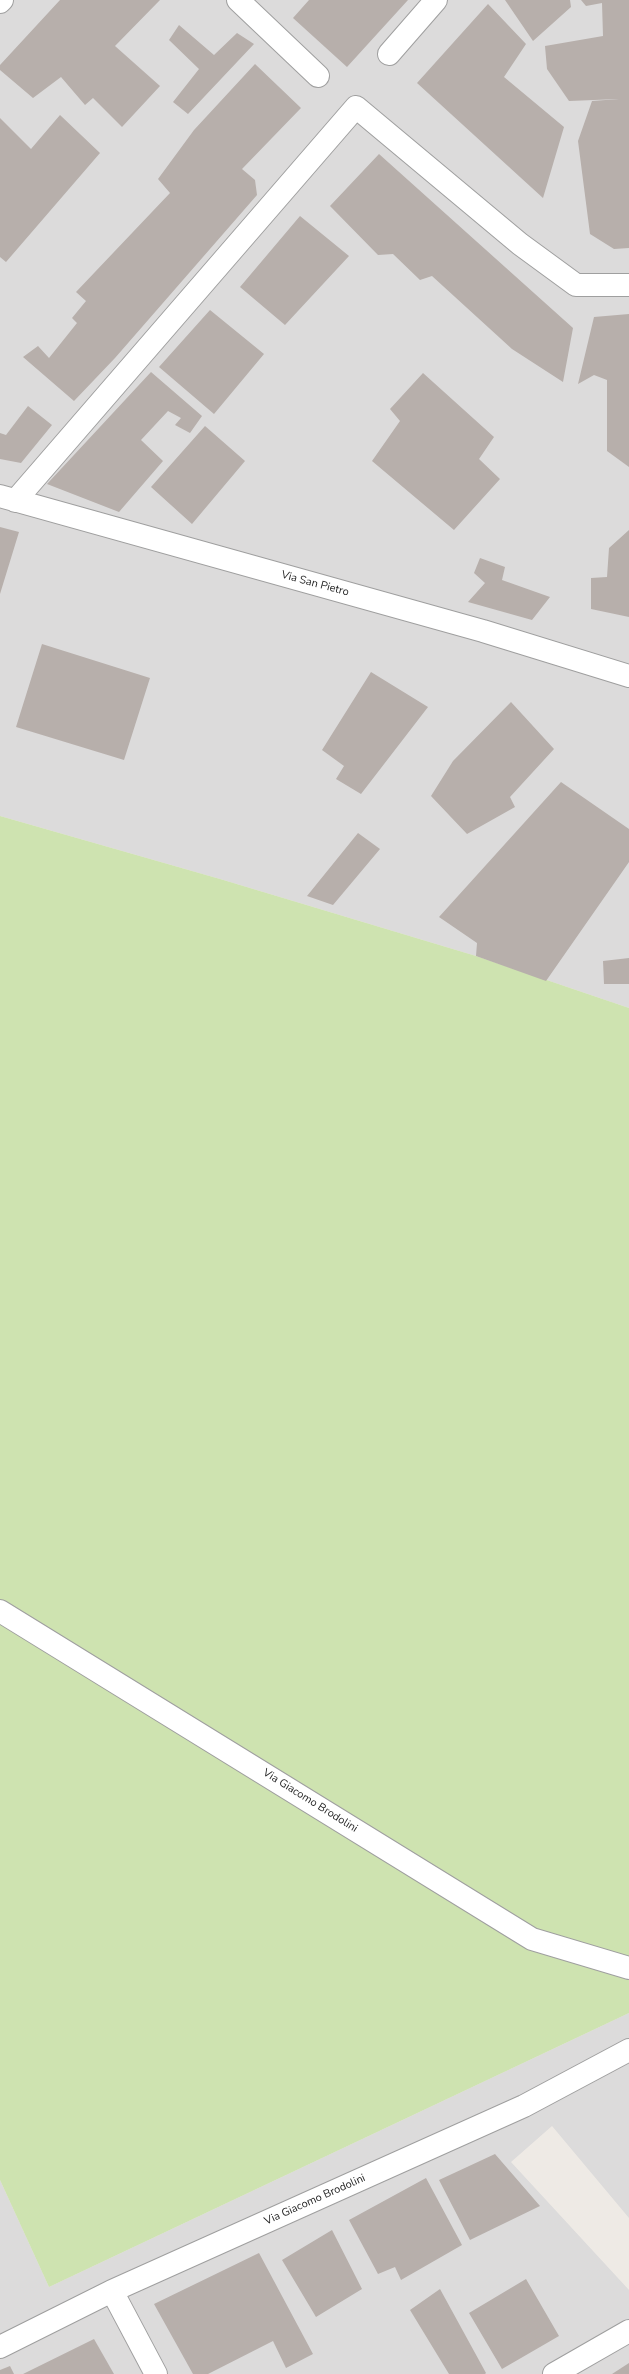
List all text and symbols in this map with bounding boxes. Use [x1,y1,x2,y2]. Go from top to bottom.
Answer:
street label: Via San Pietro [280,569,350,599]
street label: Via Giacomo Brodolini [260,1766,360,1836]
street label: Via Giacomo Brodolini [262,2172,368,2228]

